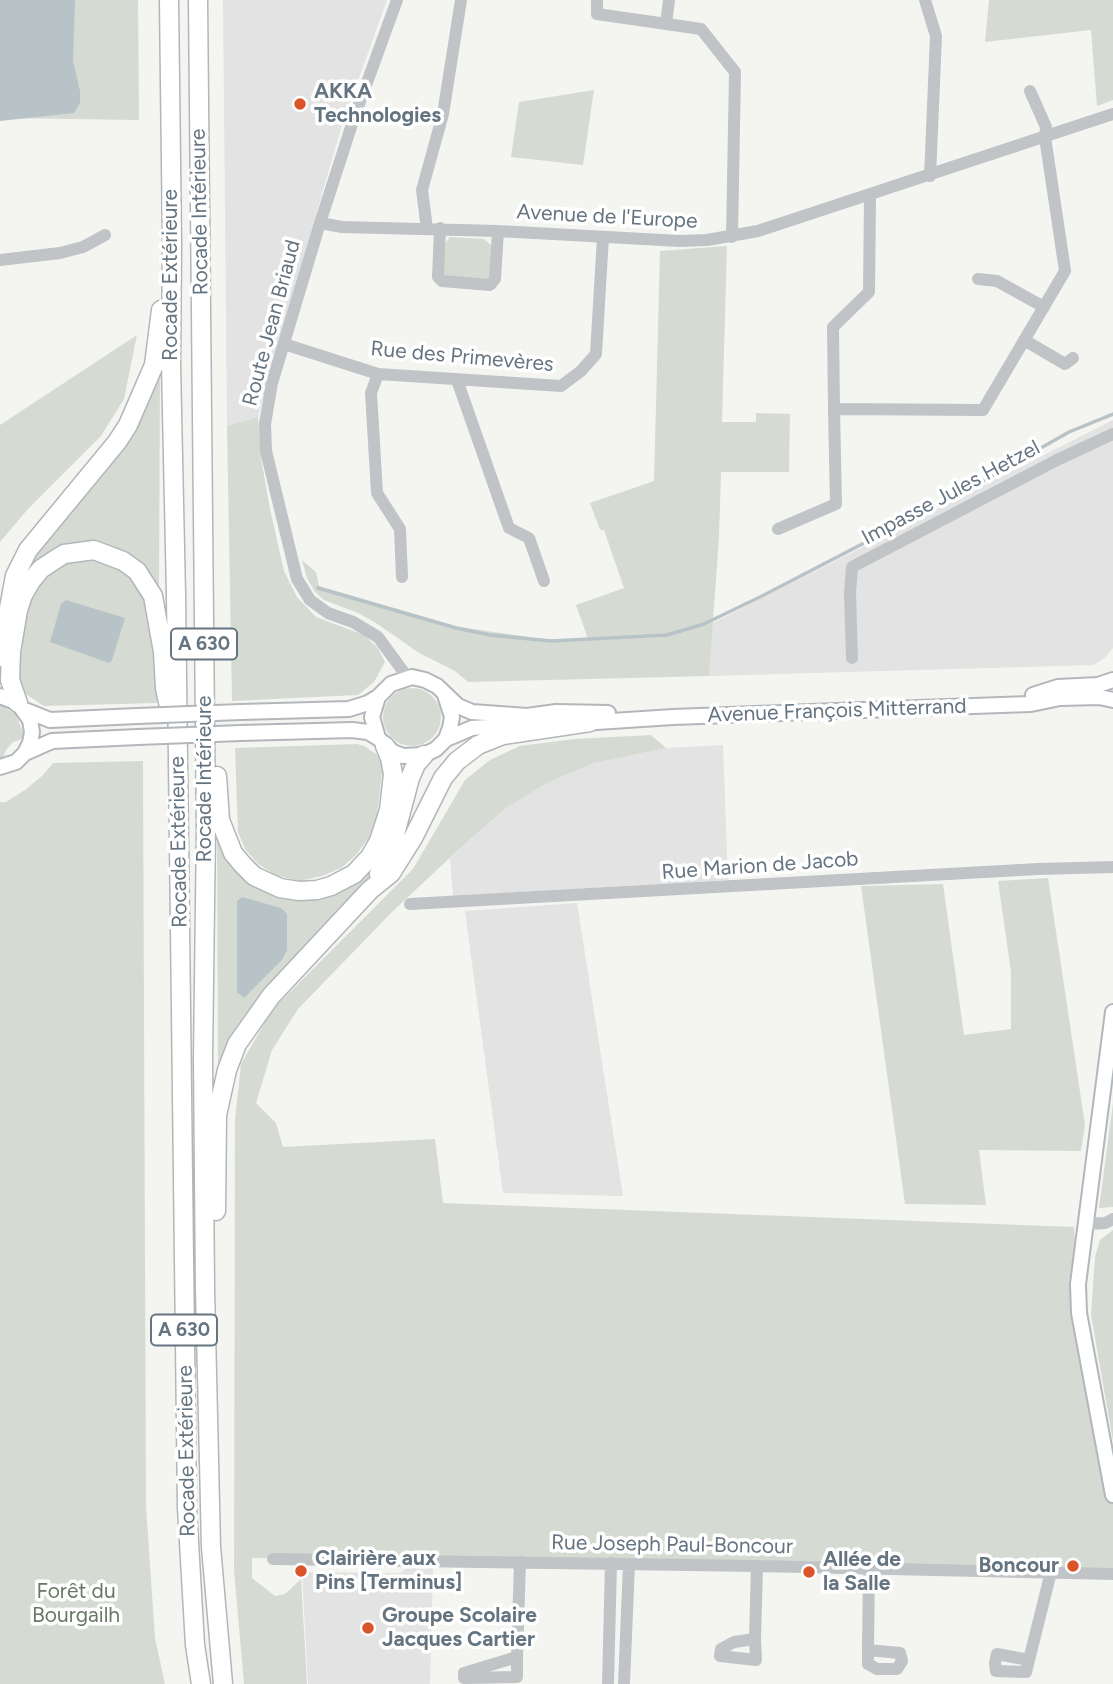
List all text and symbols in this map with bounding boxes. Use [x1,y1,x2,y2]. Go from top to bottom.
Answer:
place label: AKKA Technologies [314,79,441,129]
marker: AKKA Technologies [292,96,308,112]
street label: Rocade Intérieure [186,128,214,296]
street label: Rocade Extérieure [158,189,184,361]
street label: Avenue de l'Europe [516,200,698,234]
street label: Route Jean Briaud [238,237,306,409]
street label: Rue des Primevères [369,336,555,378]
street label: Impasse Jules Hetzel [858,435,1044,551]
road number: A 630 [171,628,237,660]
street label: Avenue François Mitterrand [707,694,967,728]
street label: Rocade Intérieure [192,696,218,862]
street label: Rocade Extérieure [165,756,193,928]
street label: Rue Marion de Jacob [661,847,859,885]
road number: A 630 [151,1314,217,1346]
street label: Rocade Extérieure [173,1365,201,1537]
street label: Rue Joseph Paul-Boncour [551,1530,793,1560]
place label: Clairière aux Pins [Terminus] [315,1546,462,1596]
place label: Allée de la Salle [823,1547,901,1597]
place label: Boncour [978,1553,1059,1579]
marker: Boncour [1065,1558,1081,1574]
marker: Clairière aux Pins [Terminus] [293,1563,309,1579]
marker: Allée de la Salle [801,1564,817,1580]
park label: Forêt du Bourgailh [32,1579,120,1629]
place label: Groupe Scolaire Jacques Cartier [382,1603,537,1653]
marker: Groupe Scolaire Jacques Cartier [360,1620,376,1636]

